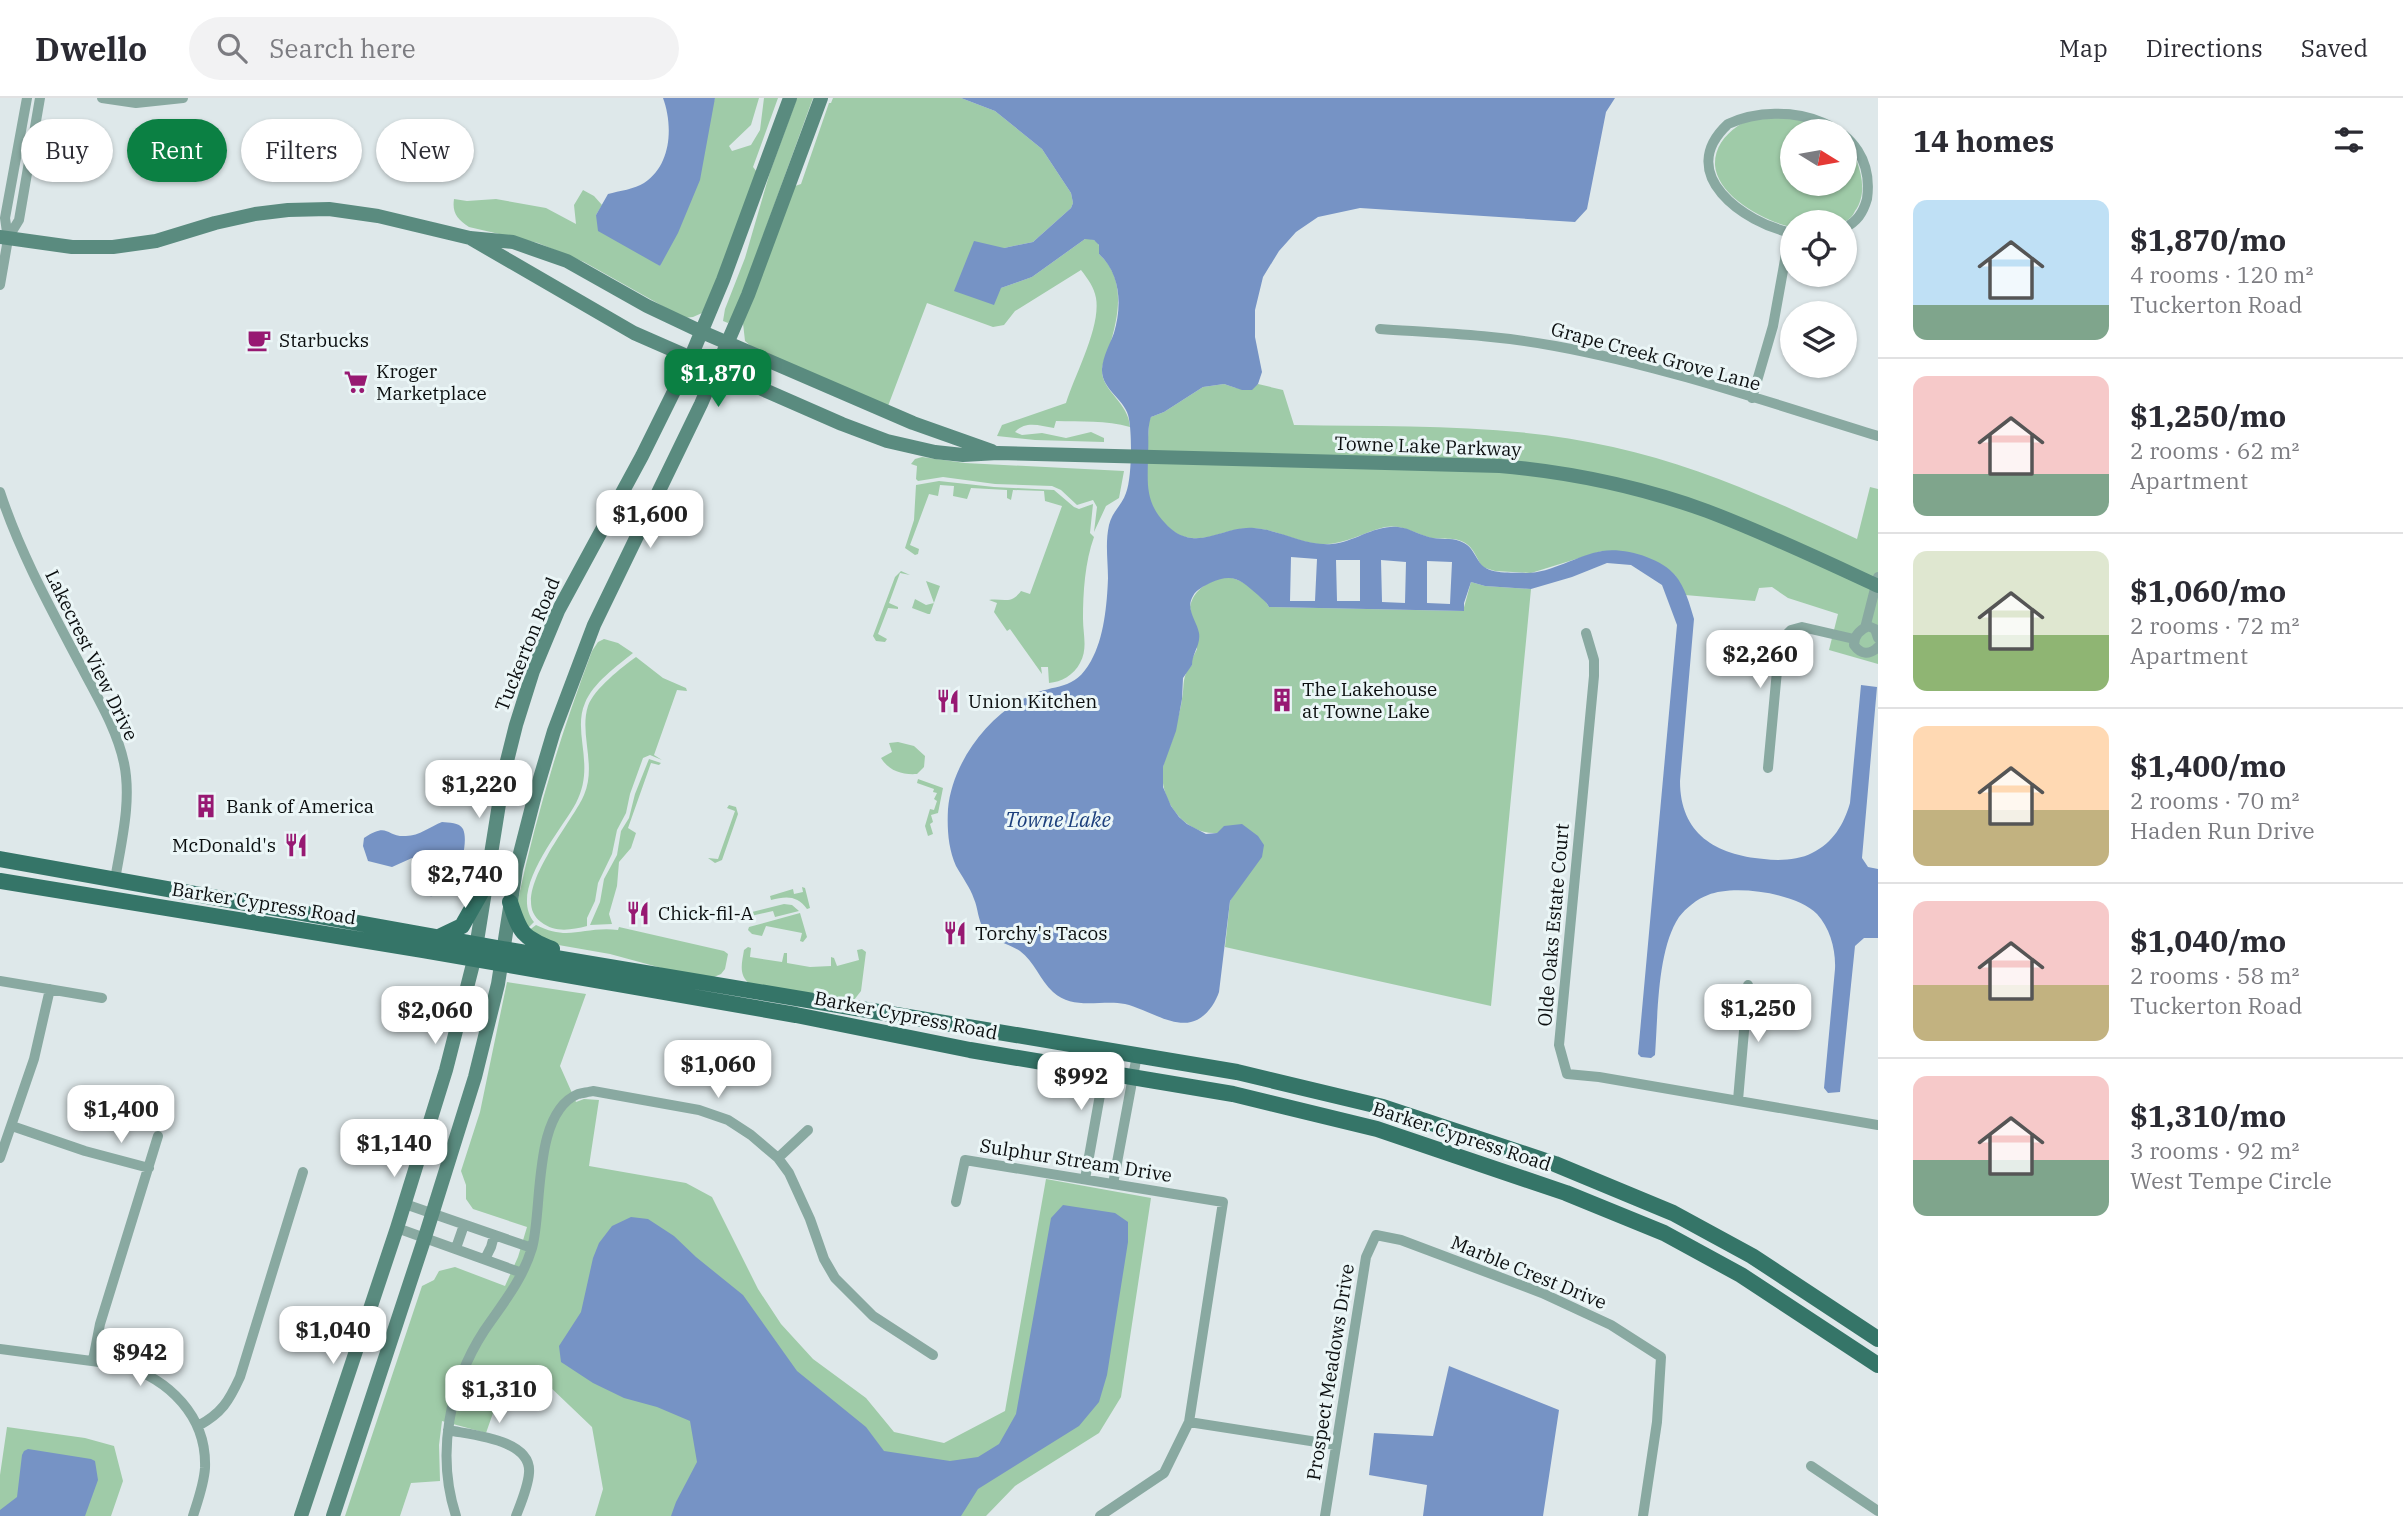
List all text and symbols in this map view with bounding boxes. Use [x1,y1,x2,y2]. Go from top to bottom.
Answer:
search box [189,17,679,80]
text: Dwello [35,27,147,70]
icon: search [213,29,251,67]
text: Search here [269,31,416,65]
text: Map [2059,32,2108,64]
text: Directions [2146,32,2263,64]
text: Saved [2301,32,2368,64]
chip: Buy [21,119,113,182]
chip: Rent [127,119,227,182]
chip: Filters [241,119,362,182]
chip: New [376,119,474,182]
north arrow [1780,119,1857,196]
map controls [1780,119,1857,378]
text: 14 homes [1913,121,2054,160]
icon: filters [2330,121,2368,159]
button: locate [1780,210,1857,287]
text: $1,870/mo [2130,220,2286,259]
icon: home [1969,228,2053,312]
text: 4 rooms · 120 m² [2130,259,2313,289]
text: Tuckerton Road [2130,289,2302,319]
button: layers [1780,301,1857,378]
street label: Grape Creek Grove Lane [1548,316,1764,396]
cafe icon: Starbucks [245,326,273,354]
place label: Starbucks [279,328,369,352]
pin: $1,870 [661,350,775,409]
text: $1,870 [680,357,756,387]
place label: Kroger Marketplace [376,359,487,405]
supermarket icon: Kroger Marketplace [342,368,370,396]
text: $1,250/mo [2130,396,2286,435]
icon: home [1969,404,2053,488]
street label: Towne Lake Parkway [1334,431,1523,461]
text: 2 rooms · 62 m² [2130,435,2300,465]
text: Apartment [2130,465,2248,495]
pin: $1,600 [593,490,707,550]
text: $1,600 [612,498,688,528]
street label: Lakecrest View Drive [40,566,144,744]
text: $1,060/mo [2130,571,2286,610]
street label: Tuckerton Road [489,573,565,715]
icon: home [1969,579,2053,663]
text: 2 rooms · 72 m² [2130,610,2300,640]
pin: $2,260 [1703,630,1817,690]
text: $2,260 [1722,638,1798,668]
text: Apartment [2130,640,2248,670]
place label: The Lakehouse at Towne Lake [1302,677,1437,723]
building icon: The Lakehouse at Towne Lake [1268,686,1296,714]
restaurant icon: Union Kitchen [934,687,962,715]
place label: Union Kitchen [968,689,1097,713]
text: $1,400/mo [2130,746,2286,785]
icon: home [1969,754,2053,838]
pin: $1,220 [422,760,536,820]
text: $1,220 [441,768,517,798]
text: 2 rooms · 70 m² [2130,785,2300,815]
building icon: Bank of America [192,792,220,820]
place label: Bank of America [226,794,374,818]
water label: Towne Lake [1005,805,1112,833]
text: Haden Run Drive [2130,815,2315,845]
street label: Olde Oaks Estate Court [1532,822,1574,1027]
restaurant icon: McDonald's [282,831,310,859]
place label: McDonald's [172,833,276,857]
pin: $2,740 [408,850,522,910]
text: $2,740 [427,858,503,888]
street label: Barker Cypress Road [170,877,358,929]
restaurant icon: Chick-fil-A [624,899,652,927]
place label: Chick-fil-A [658,901,754,925]
restaurant icon: Torchy's Tacos [941,919,969,947]
place label: Torchy's Tacos [975,921,1107,945]
text: $1,040/mo [2130,921,2286,960]
icon: home [1969,929,2053,1013]
text: 2 rooms · 58 m² [2130,960,2300,990]
pin: $1,250 [1701,984,1815,1044]
street label: Barker Cypress Road [812,985,1000,1045]
pin: $2,060 [378,986,492,1046]
text: Tuckerton Road [2130,990,2302,1020]
text: $1,250 [1720,992,1796,1022]
text: $2,060 [397,994,473,1024]
pin: $1,060 [661,1040,775,1100]
text: $1,060 [680,1048,756,1078]
pin: $992 [1040,1052,1122,1112]
text: $992 [1053,1060,1109,1090]
pin: $1,400 [64,1086,178,1145]
text: $1,400 [83,1093,159,1123]
street label: Barker Cypress Road [1370,1096,1554,1176]
text: $1,310/mo [2130,1096,2286,1135]
icon: home [1969,1104,2053,1188]
pin: $1,140 [337,1119,451,1179]
text: $1,140 [356,1127,432,1157]
street label: Sulphur Stream Drive [978,1133,1174,1187]
text: 3 rooms · 92 m² [2130,1135,2300,1165]
text: West Tempe Circle [2130,1165,2332,1195]
street label: Marble Crest Drive [1448,1230,1610,1314]
street label: Prospect Meadows Drive [1301,1262,1359,1482]
pin: $1,040 [276,1306,390,1366]
text: $1,040 [295,1314,371,1344]
pin: $942 [99,1328,181,1388]
text: $942 [112,1336,168,1366]
pin: $1,310 [442,1366,556,1425]
text: $1,310 [461,1373,537,1403]

